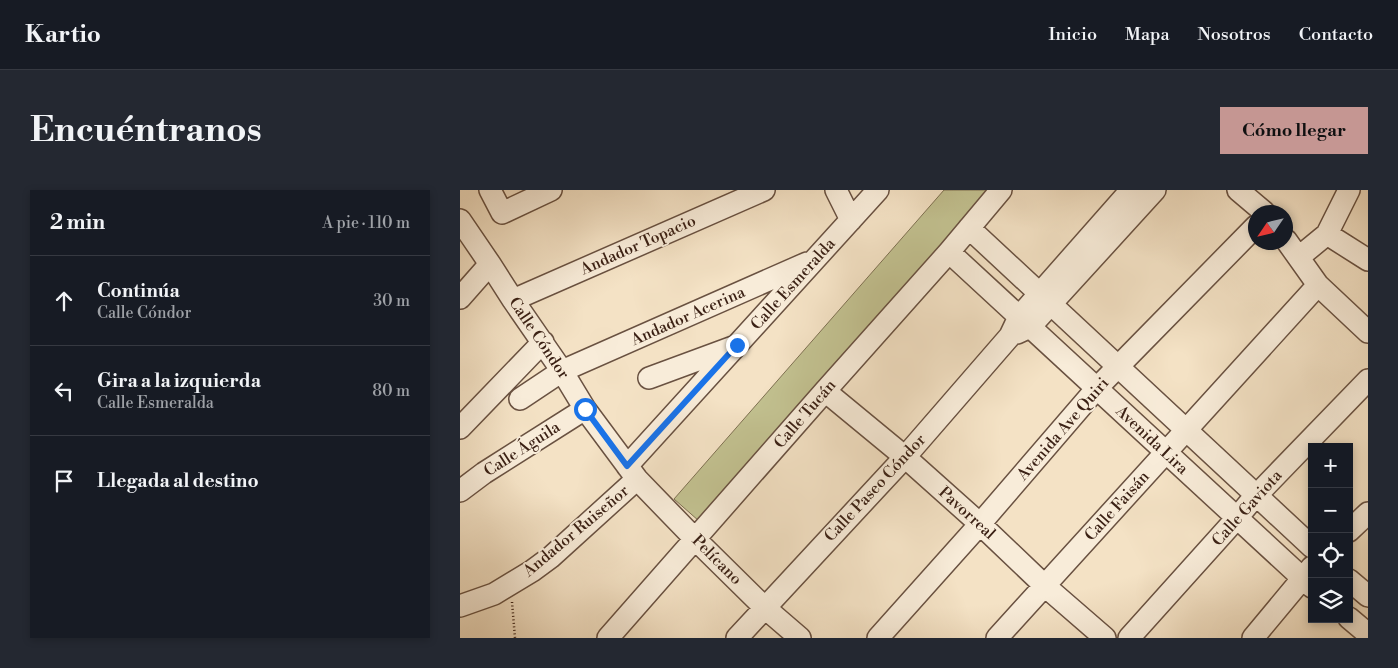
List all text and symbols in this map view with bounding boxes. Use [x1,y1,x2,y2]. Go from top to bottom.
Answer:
text: Kartio [25,20,101,50]
text: Inicio [1048,23,1097,46]
text: Mapa [1125,23,1170,46]
text: Nosotros [1198,23,1271,46]
text: Contacto [1299,23,1373,46]
button: Cómo llegar [1220,107,1368,154]
text: Encuéntranos [30,109,262,152]
north arrow [1248,205,1293,250]
text: 2 min [50,210,105,236]
street label: Andador Topacio [576,211,699,280]
text: A pie · 110 m [322,213,410,233]
street label: Calle Esmeralda [746,233,840,334]
text: Continúa [97,279,180,303]
street label: Andador Acerina [627,282,749,351]
icon: ahead [50,287,78,315]
text: 30 m [373,291,410,311]
street label: Calle Cóndor [504,293,574,383]
text: Calle Cóndor [97,303,191,323]
route end [726,334,749,357]
text: Gira a la izquierda [97,369,261,393]
street label: Avenida Ave Quiri [1012,373,1113,485]
street label: Calle Tucán [770,375,841,453]
icon: left [50,377,78,405]
text: 80 m [372,381,410,401]
text: Calle Esmeralda [97,393,214,413]
route start [574,398,597,421]
street label: Avenida Lira [1111,401,1193,479]
street label: Calle Águila [479,415,565,481]
street label: Calle Paseo Cóndor [820,430,930,546]
map controls [1308,443,1353,623]
button: + [1308,443,1353,488]
street label: Calle Gaviota [1208,465,1287,550]
street label: Calle Faisán [1080,466,1154,545]
icon: arrive [50,467,78,495]
text: Llegada al destino [97,469,259,493]
street label: Andador Ruiseñor [518,481,633,582]
street label: Pavorreal [934,482,1000,544]
button: − [1308,488,1353,533]
street label: Pelícano [688,531,746,589]
button: locate [1308,533,1353,578]
button: layers [1308,578,1353,623]

